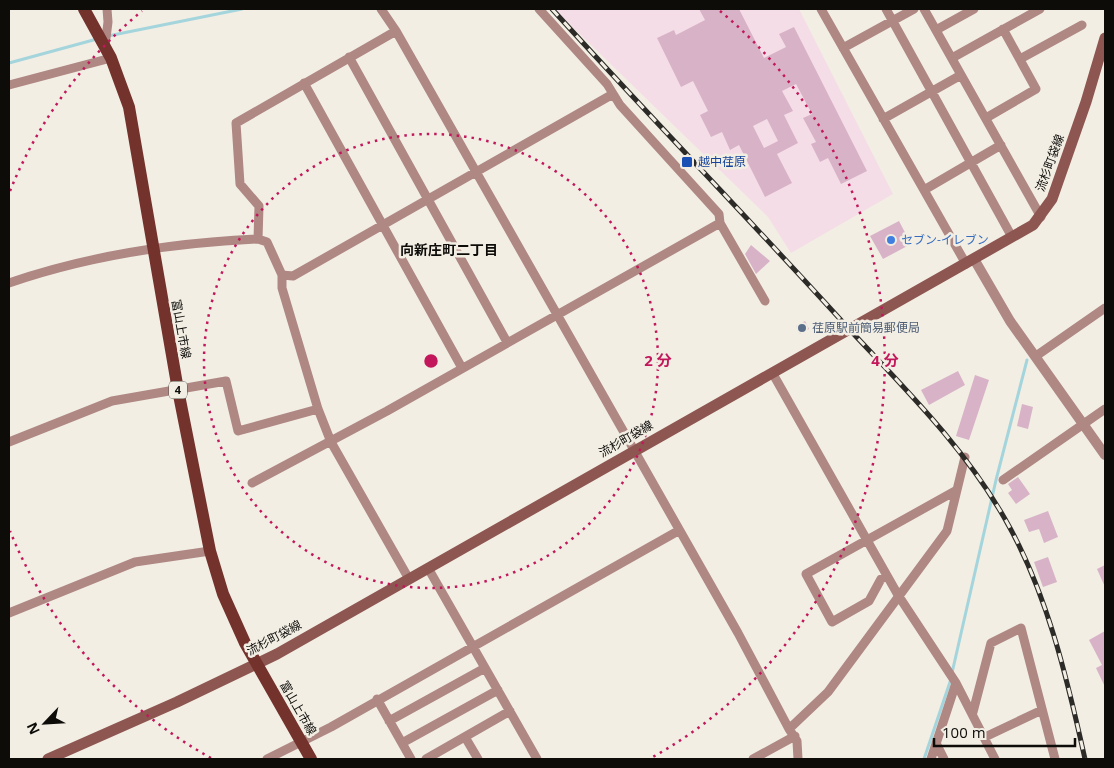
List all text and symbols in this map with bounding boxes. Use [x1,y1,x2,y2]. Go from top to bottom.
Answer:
street label: 流杉町袋線 [1031,132,1068,194]
place label: 越中荏原 [698,153,746,170]
marker: 越中荏原 [680,155,694,169]
place label: セブン-イレブン [901,231,989,248]
marker: セブン-イレブン [885,234,897,246]
district label: 向新庄町二丁目 [400,240,498,259]
street label: 富山上市線 [168,298,195,360]
place label: 荏原駅前簡易郵便局 [812,319,920,336]
marker: 荏原駅前簡易郵便局 [796,322,808,334]
text: 2 分 [644,350,672,370]
text: 4 分 [871,350,899,370]
centre of rings [422,352,440,370]
road number: 4 [169,382,187,398]
street label: 流杉町袋線 [596,416,656,461]
street label: 流杉町袋線 [243,616,304,659]
street label: 富山上市線 [276,678,321,738]
north arrow [20,698,70,748]
scale bar [934,716,1075,748]
text: N [22,720,44,738]
text: 100 m [942,722,986,742]

